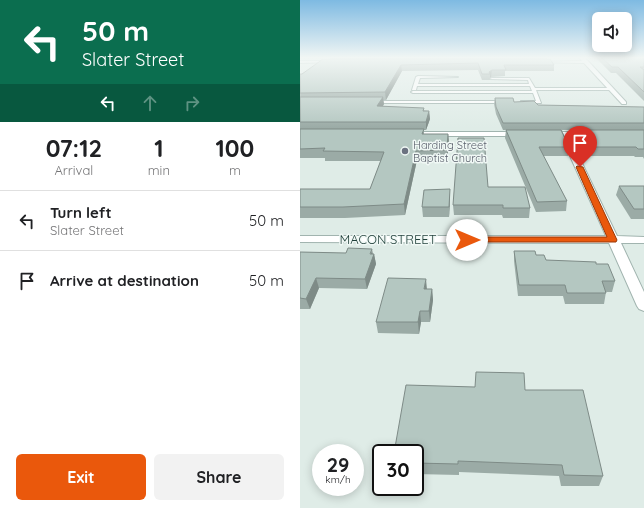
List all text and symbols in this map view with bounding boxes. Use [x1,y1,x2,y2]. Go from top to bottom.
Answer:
map controls [592,12,632,52]
button: sound [592,12,632,52]
text: 50 m [82,13,149,48]
icon: left [16,16,68,68]
text: Slater Street [82,48,184,71]
icon: left [97,92,119,114]
icon: ahead [139,92,161,114]
icon: right [181,92,203,114]
pin [563,126,597,167]
icon: arrive [569,132,591,154]
text: 07:12 [46,133,102,163]
text: 1 [154,133,164,163]
text: 100 [216,133,254,163]
place label: Harding Street Baptist Church [413,138,487,165]
marker: Harding Street Baptist Church [400,146,410,156]
text: Arrival [54,162,93,178]
text: min [148,162,170,178]
text: m [229,162,241,178]
text: Turn left [50,203,112,222]
icon: left [16,210,38,232]
text: 50 m [249,211,284,230]
position arrow [446,219,488,261]
text: Slater Street [50,222,124,238]
street label: MACON STREET [339,231,437,247]
icon: arrive [16,270,38,292]
text: Arrive at destination [50,271,199,290]
text: 50 m [249,271,284,290]
speed limit sign: 30 [372,444,424,496]
text: 29 [327,452,349,477]
button: Exit [16,454,146,500]
button: Share [154,454,284,500]
text: km/h [325,473,351,486]

